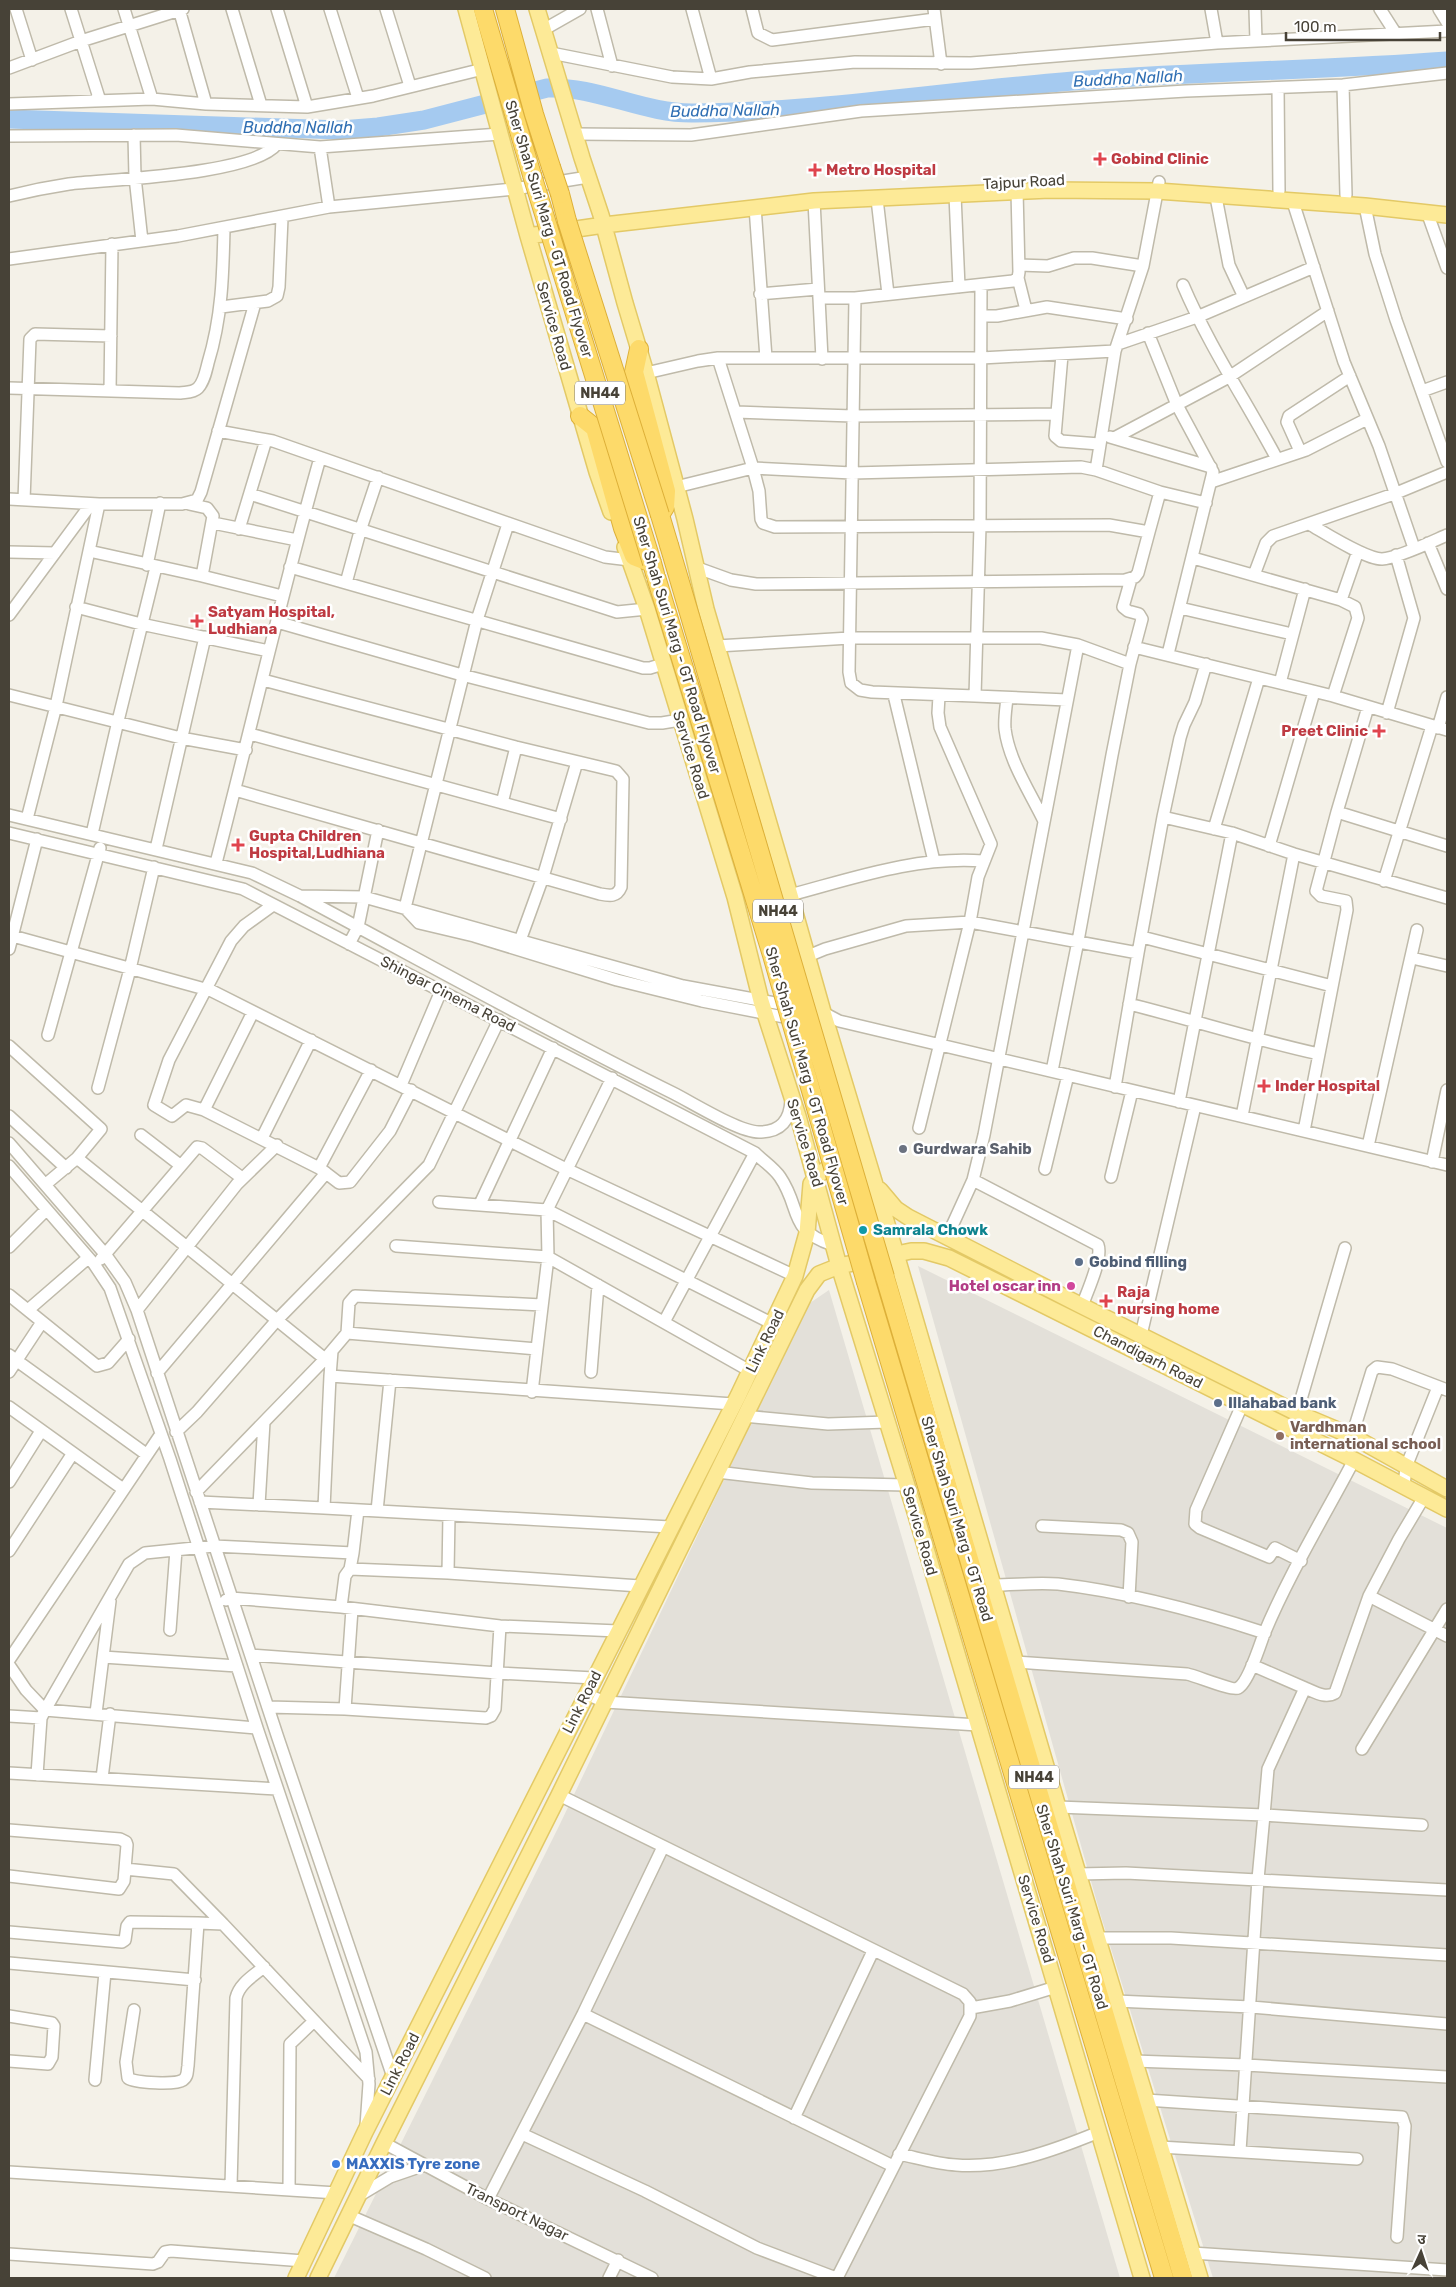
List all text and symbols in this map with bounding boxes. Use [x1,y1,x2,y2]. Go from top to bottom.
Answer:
scale bar [1286,10,1440,42]
text: 100 m [1294,18,1336,36]
water label: Buddha Nallah [1073,66,1183,91]
street label: Sher Shah Suri Marg - GT Road Flyover [501,98,597,360]
water label: Buddha Nallah [670,100,780,121]
water label: Buddha Nallah [243,118,353,137]
place label: Gobind Clinic [1111,150,1209,168]
marker: Gobind Clinic [1093,152,1107,166]
place label: Metro Hospital [826,161,936,179]
marker: Metro Hospital [808,163,822,177]
street label: Tajpur Road [983,171,1065,193]
street label: Service Road [533,280,575,372]
road number: NH44 [575,382,625,404]
street label: Sher Shah Suri Marg - GT Road Flyover [629,514,725,776]
place label: Satyam Hospital, Ludhiana [208,603,335,638]
marker: Satyam Hospital, Ludhiana [190,614,204,628]
street label: Service Road [669,709,713,801]
place label: Preet Clinic [1281,722,1368,740]
marker: Preet Clinic [1372,724,1386,738]
place label: Gupta Children Hospital,Ludhiana [249,827,385,862]
marker: Gupta Children Hospital,Ludhiana [231,838,245,852]
road number: NH44 [753,899,803,922]
street label: Sher Shah Suri Marg - GT Road Flyover [761,945,853,1208]
street label: Shingar Cinema Road [377,952,519,1036]
place label: Inder Hospital [1275,1077,1380,1095]
marker: Inder Hospital [1257,1079,1271,1093]
street label: Service Road [783,1097,827,1189]
place label: Gurdwara Sahib [913,1140,1032,1158]
marker: Gurdwara Sahib [897,1143,909,1155]
place label: Samrala Chowk [873,1221,988,1239]
marker: Samrala Chowk [857,1224,869,1236]
place label: Gobind filling [1089,1253,1187,1271]
marker: Gobind filling [1073,1256,1085,1268]
place label: Hotel oscar inn [949,1277,1061,1295]
marker: Hotel oscar inn [1065,1280,1077,1292]
place label: Raja nursing home [1117,1283,1220,1318]
marker: Raja nursing home [1099,1294,1113,1308]
street label: Link Road [742,1307,788,1375]
street label: Chandigarh Road [1090,1322,1206,1392]
place label: Illahabad bank [1228,1394,1337,1412]
marker: Illahabad bank [1212,1397,1224,1409]
street label: Sher Shah Suri Marg - GT Road [917,1414,997,1624]
place label: Vardhman international school [1290,1418,1441,1453]
marker: Vardhman international school [1274,1430,1286,1442]
street label: Service Road [899,1485,941,1577]
street label: Link Road [559,1668,605,1736]
road number: NH44 [1009,1765,1059,1788]
street label: Sher Shah Suri Marg - GT Road [1032,1802,1112,2012]
street label: Service Road [1014,1873,1058,1965]
street label: Link Road [377,2030,423,2098]
place label: MAXXIS Tyre zone [346,2155,480,2173]
marker: MAXXIS Tyre zone [330,2158,342,2170]
street label: Transport Nagar [462,2179,572,2245]
north arrow [1396,2227,1446,2277]
text: उ [1417,2231,1427,2248]

